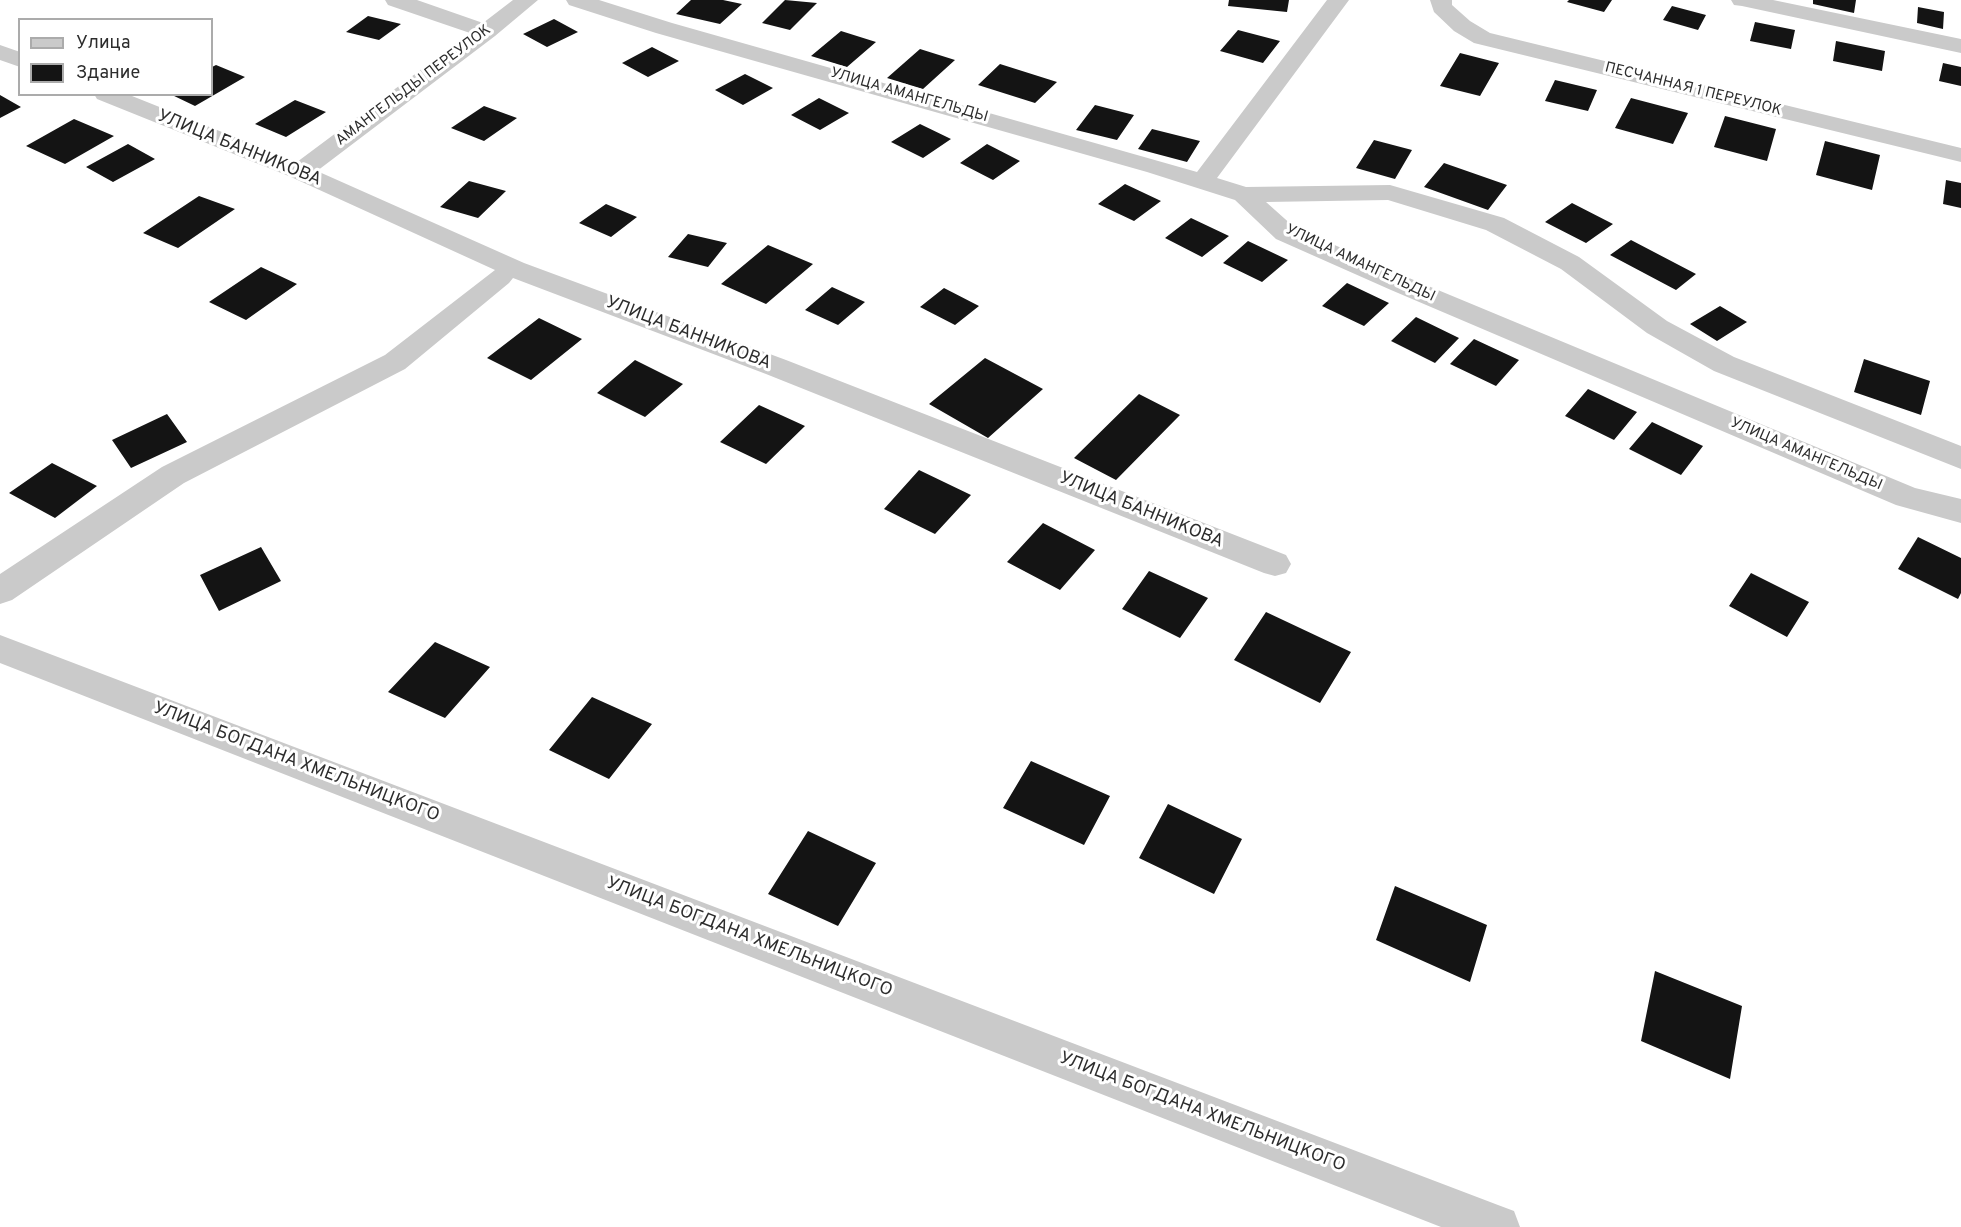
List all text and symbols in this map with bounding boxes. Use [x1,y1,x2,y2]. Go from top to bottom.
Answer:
legend [18,18,213,96]
street label: АМАНГЕЛЬДЫ ПЕРЕУЛОК [333,22,495,150]
text: Улица [76,32,130,55]
street label: ПЕСЧАННАЯ 1 ПЕРЕУЛОК [1603,59,1783,121]
text: Здание [76,62,140,85]
street label: УЛИЦА АМАНГЕЛЬДЫ [828,65,990,127]
street label: УЛИЦА БАННИКОВА [154,106,324,192]
street label: УЛИЦА АМАНГЕЛЬДЫ [1282,221,1438,307]
street label: УЛИЦА БАННИКОВА [602,293,774,375]
street label: УЛИЦА АМАНГЕЛЬДЫ [1727,415,1885,495]
street label: УЛИЦА БАННИКОВА [1056,468,1226,554]
street label: УЛИЦА БОГДАНА ХМЕЛЬНИЦКОГО [150,698,442,828]
street label: УЛИЦА БОГДАНА ХМЕЛЬНИЦКОГО [603,873,895,1003]
street label: УЛИЦА БОГДАНА ХМЕЛЬНИЦКОГО [1056,1048,1348,1178]

